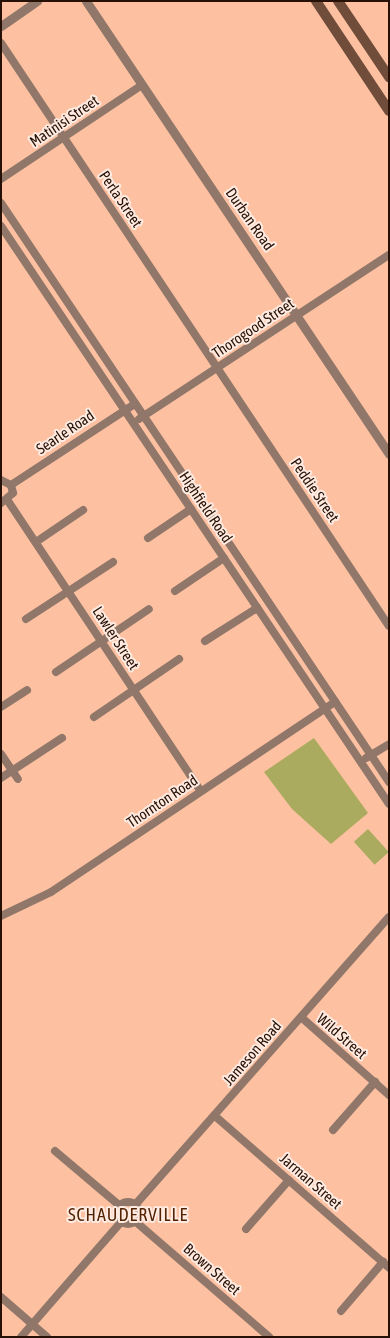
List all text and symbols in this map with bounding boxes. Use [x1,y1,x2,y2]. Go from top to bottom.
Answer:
street label: Matinisi Street [26,91,102,151]
street label: Perla Street [96,167,146,231]
street label: Durban Road [222,184,278,254]
street label: Thorogood Street [209,294,297,362]
street label: Searle Road [33,406,97,458]
street label: Peddie Street [287,455,343,525]
street label: Highfield Road [176,468,236,546]
street label: Lawler Street [89,603,143,673]
street label: Thornton Road [123,771,201,831]
street label: Wild Street [313,1009,371,1063]
street label: Jameson Road [219,1017,285,1089]
street label: Jarman Street [276,1149,346,1213]
district label: SCHAUDERVILLE [66,1204,190,1226]
street label: Brown Street [180,1239,244,1299]

